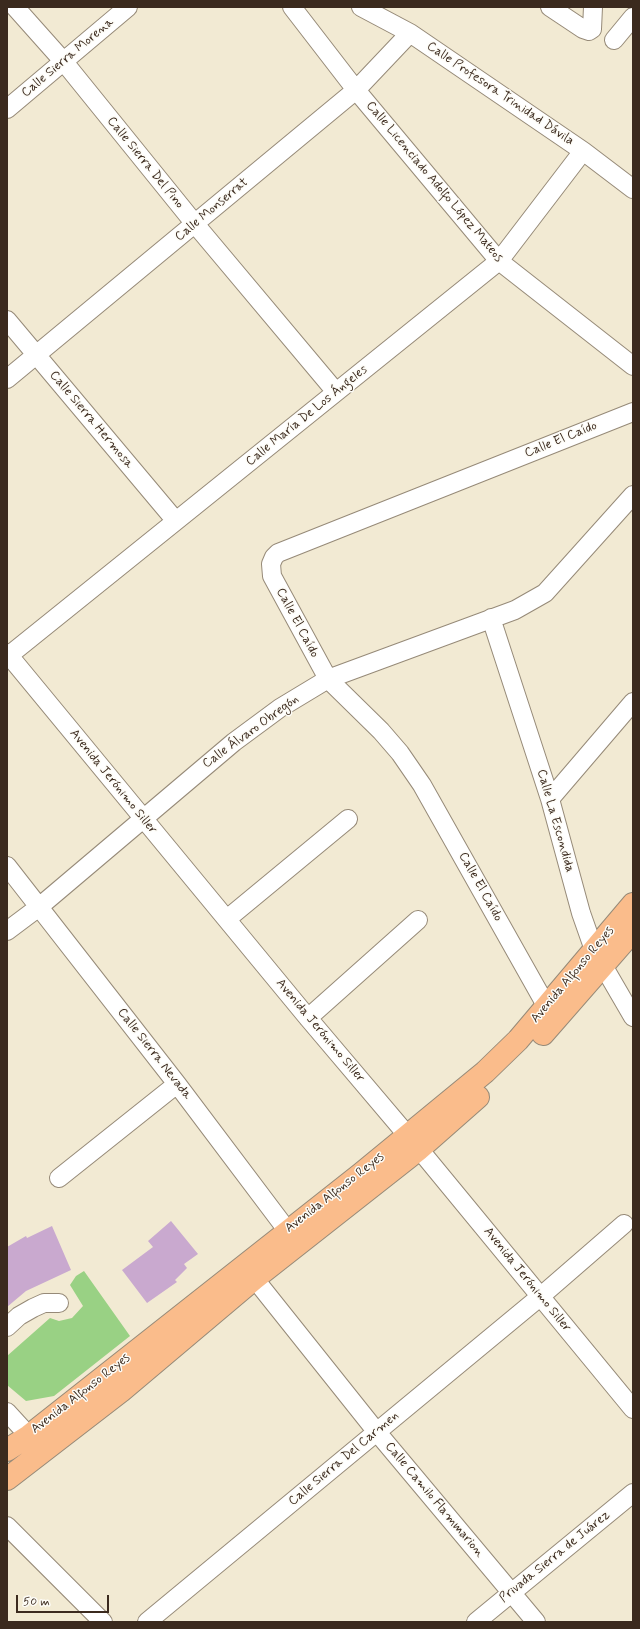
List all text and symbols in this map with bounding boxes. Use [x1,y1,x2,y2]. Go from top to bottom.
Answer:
street label: Calle Sierra Morena [19,15,117,101]
street label: Calle Profesora Trinidad Dávila [423,39,577,149]
street label: Calle Licenciado Adolfo López Mateos [362,98,506,266]
street label: Calle Sierra Del Pino [103,114,187,212]
street label: Calle Monserrat [172,175,252,245]
street label: Calle María De Los Ángeles [243,362,371,470]
street label: Calle Sierra Hermosa [46,368,136,472]
street label: Calle El Caído [522,418,600,462]
street label: Calle El Caído [272,585,322,661]
street label: Calle Álvaro Obregón [200,692,302,772]
street label: Avenida Jerónimo Siller [66,726,160,838]
street label: Calle La Escondida [533,768,577,874]
street label: Calle El Caído [455,850,505,924]
street label: Avenida Alfonso Reyes [528,923,618,1027]
street label: Avenida Jerónimo Siller [272,976,368,1086]
street label: Calle Sierra Nevada [113,1005,195,1103]
street label: Avenida Alfonso Reyes [282,1149,388,1237]
street label: Avenida Jerónimo Siller [480,1224,574,1336]
street label: Avenida Alfonso Reyes [28,1350,134,1438]
street label: Calle Sierra Del Carmen [286,1408,402,1510]
street label: Calle Camilo Flammarion [381,1439,487,1561]
street label: Privada Sierra de Juárez [497,1508,613,1606]
scale bar [18,1587,111,1613]
text: 50 m [23,1594,50,1610]

